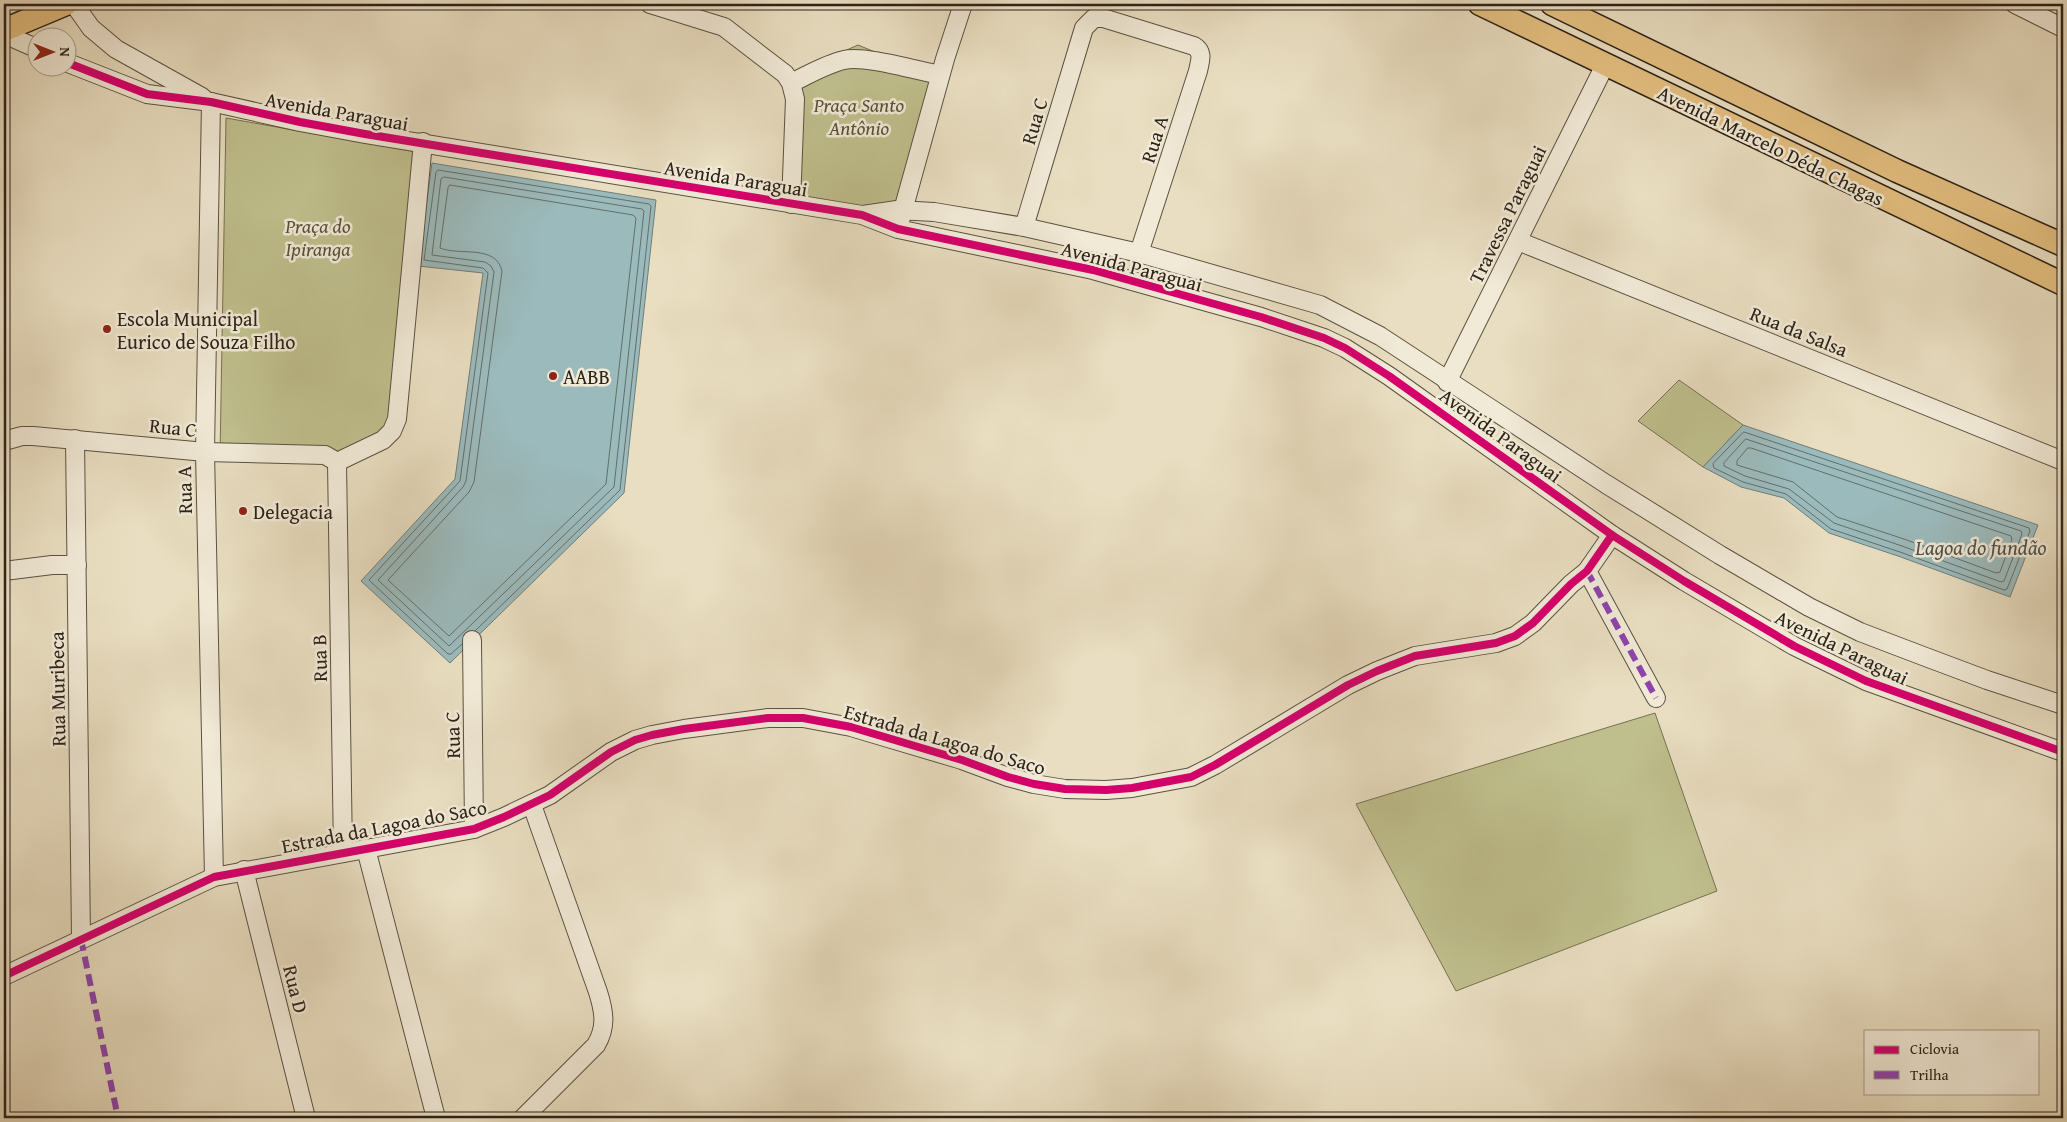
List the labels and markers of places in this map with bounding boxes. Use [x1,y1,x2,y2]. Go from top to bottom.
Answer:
place label: Escola Municipal Eurico de Souza Filho [117,304,296,356]
marker: Escola Municipal Eurico de Souza Filho [101,323,113,335]
place label: AABB [563,362,610,391]
marker: AABB [547,370,559,382]
place label: Delegacia [253,497,333,526]
marker: Delegacia [237,505,249,517]

